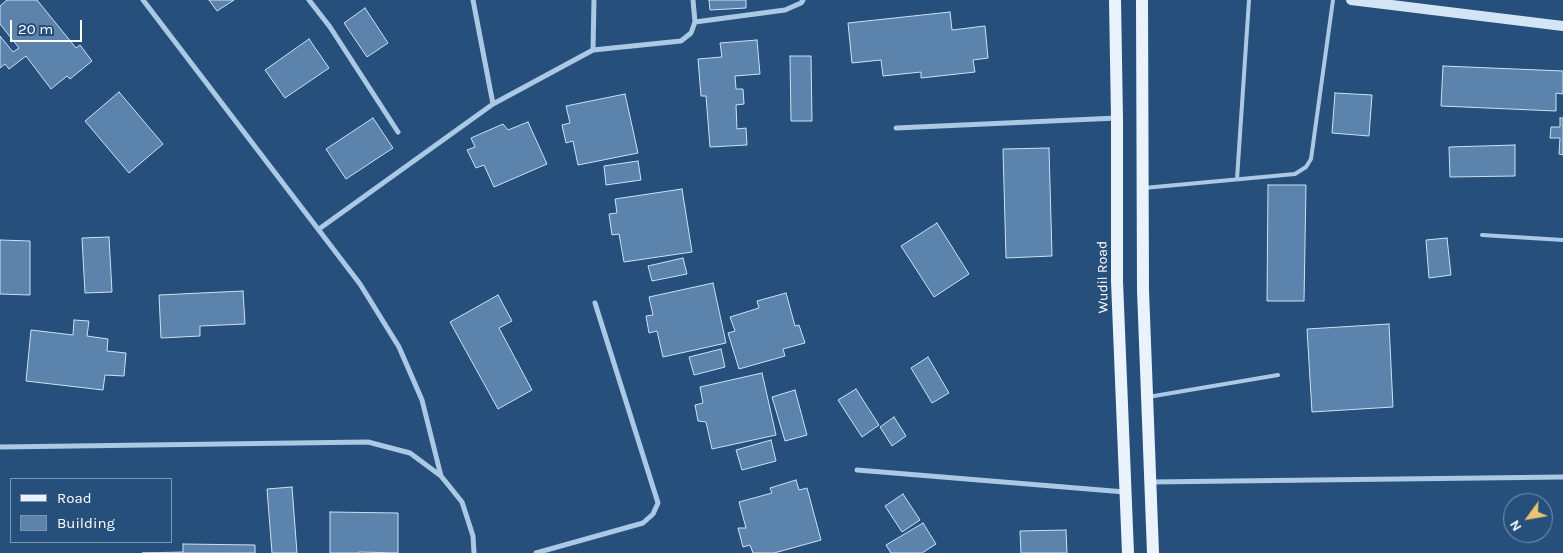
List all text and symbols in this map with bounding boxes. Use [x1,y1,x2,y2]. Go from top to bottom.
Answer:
scale bar [12,10,85,42]
text: 20 m [18,20,53,38]
street label: Wudil Road [1094,241,1112,313]
legend [10,478,172,543]
text: Road [57,489,92,507]
north arrow [1503,493,1553,543]
text: Building [57,514,115,532]
text: N [1506,517,1526,534]

